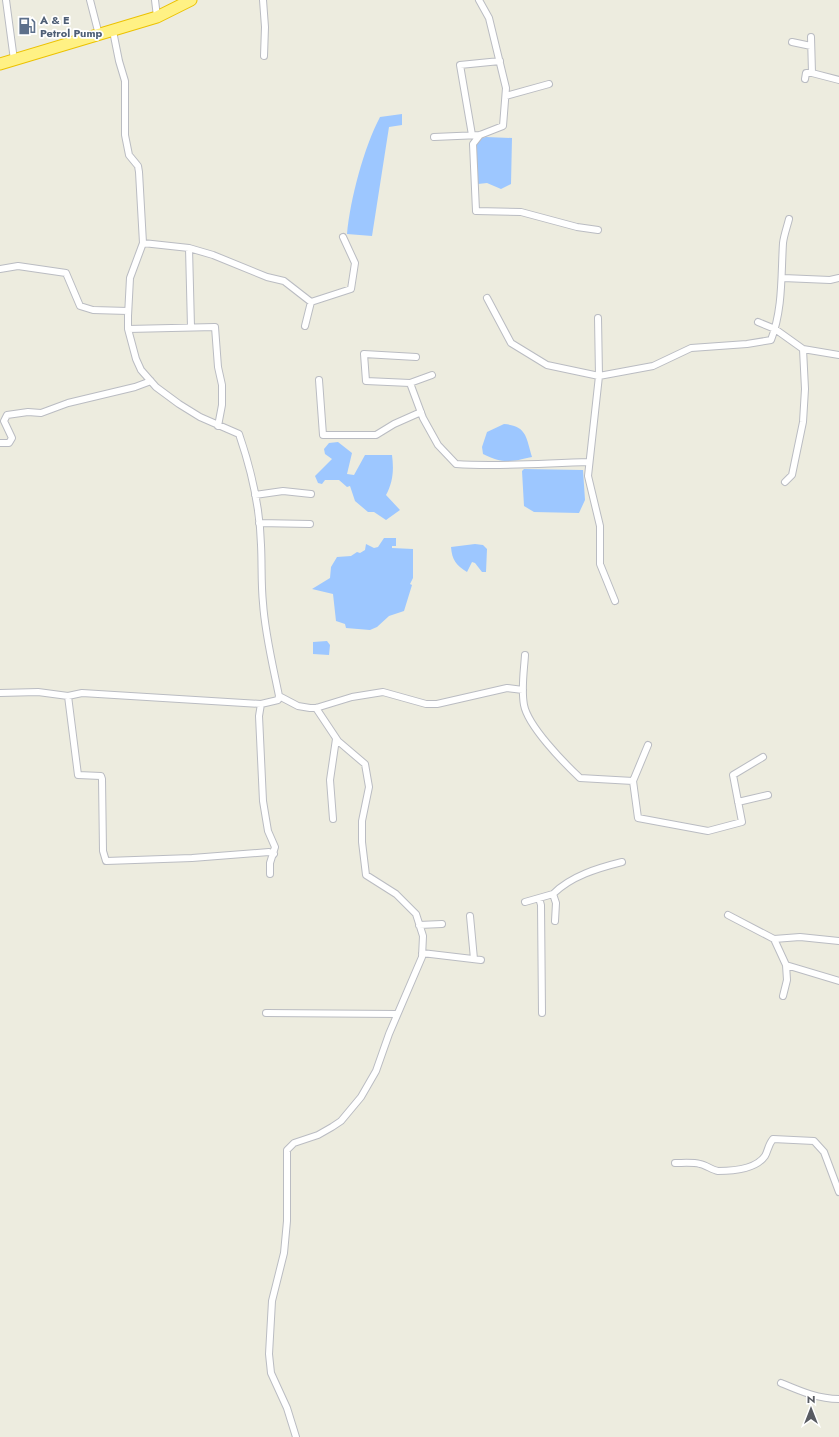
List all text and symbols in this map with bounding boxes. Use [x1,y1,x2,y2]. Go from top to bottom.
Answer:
place label: A & E Petrol Pump [39,12,102,41]
fuel station icon: A & E Petrol Pump [17,16,37,36]
north arrow [791,1389,831,1429]
text: N [807,1391,815,1407]

